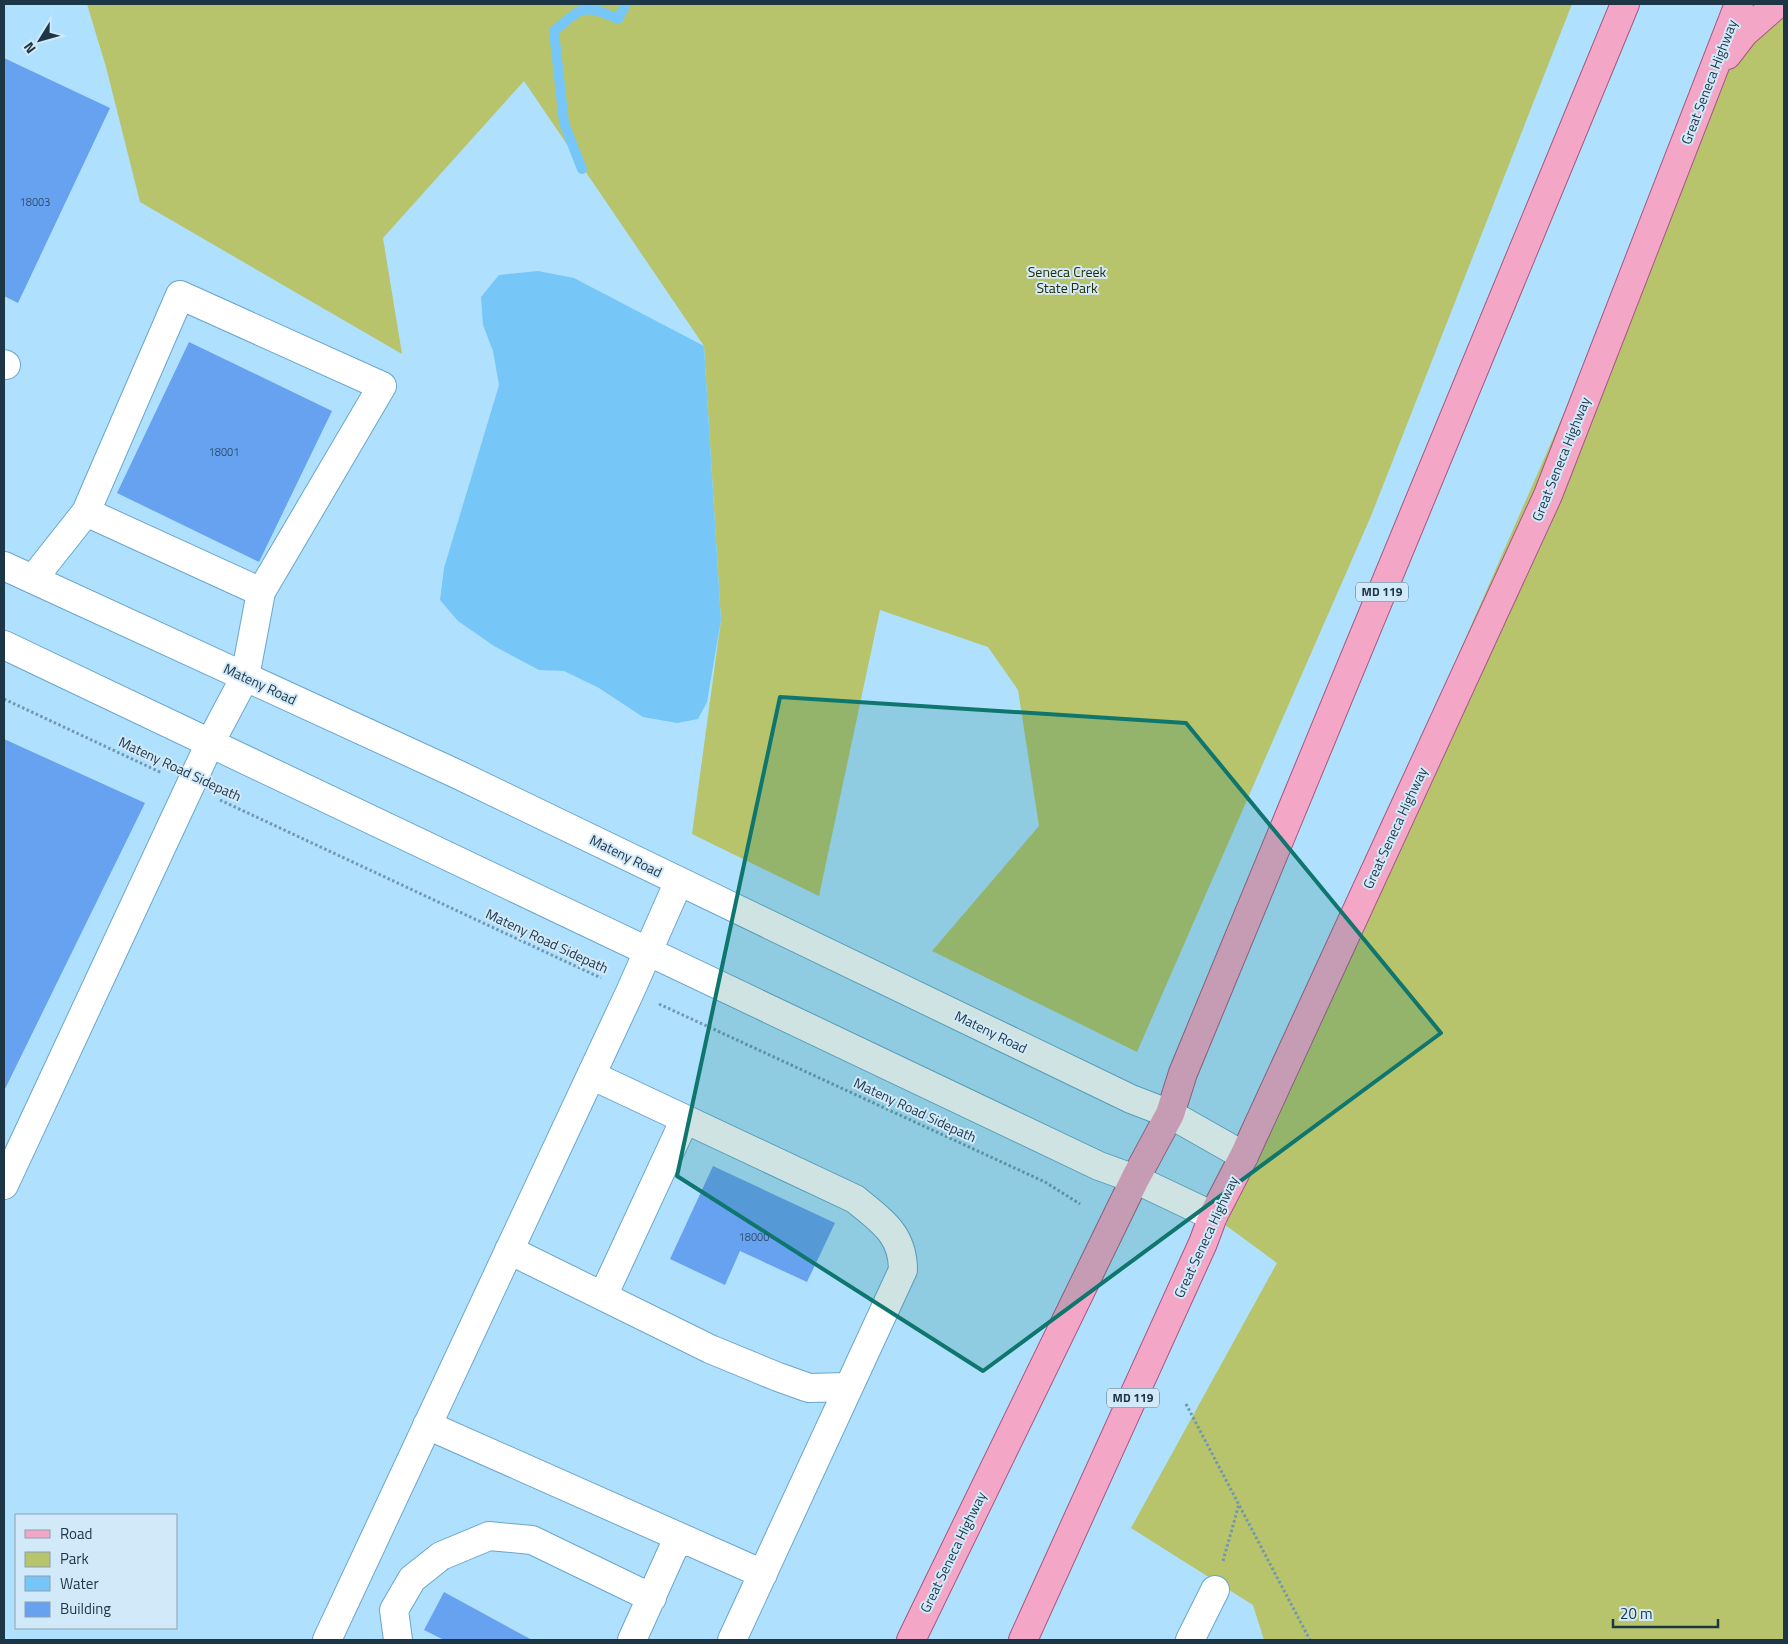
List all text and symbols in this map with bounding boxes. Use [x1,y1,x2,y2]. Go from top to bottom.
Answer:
north arrow [15,15,65,65]
street label: Great Seneca Highway [1675,16,1742,147]
text: N [18,38,41,58]
house number: 18003 [20,194,50,210]
park label: Seneca Creek State Park [1028,261,1107,298]
street label: Great Seneca Highway [1526,393,1595,524]
house number: 18001 [209,444,239,460]
road number: MD 119 [1356,582,1408,602]
street label: Mateny Road [220,657,300,710]
street label: Mateny Road Sidepath [115,731,245,806]
street label: Great Seneca Highway [1357,763,1432,892]
street label: Mateny Road [586,829,666,882]
street label: Mateny Road Sidepath [482,903,612,978]
street label: Mateny Road [951,1005,1031,1058]
street label: Mateny Road Sidepath [850,1072,980,1147]
street label: Great Seneca Highway [1168,1172,1243,1301]
house number: 18000 [739,1229,769,1245]
road number: MD 119 [1107,1389,1159,1408]
street label: Great Seneca Highway [914,1488,991,1616]
legend [15,1514,178,1629]
text: Road [60,1522,92,1545]
text: Park [60,1547,89,1570]
text: Water [60,1572,99,1595]
scale bar [1613,1596,1718,1628]
text: Building [60,1597,111,1620]
text: 20 m [1620,1602,1653,1625]

